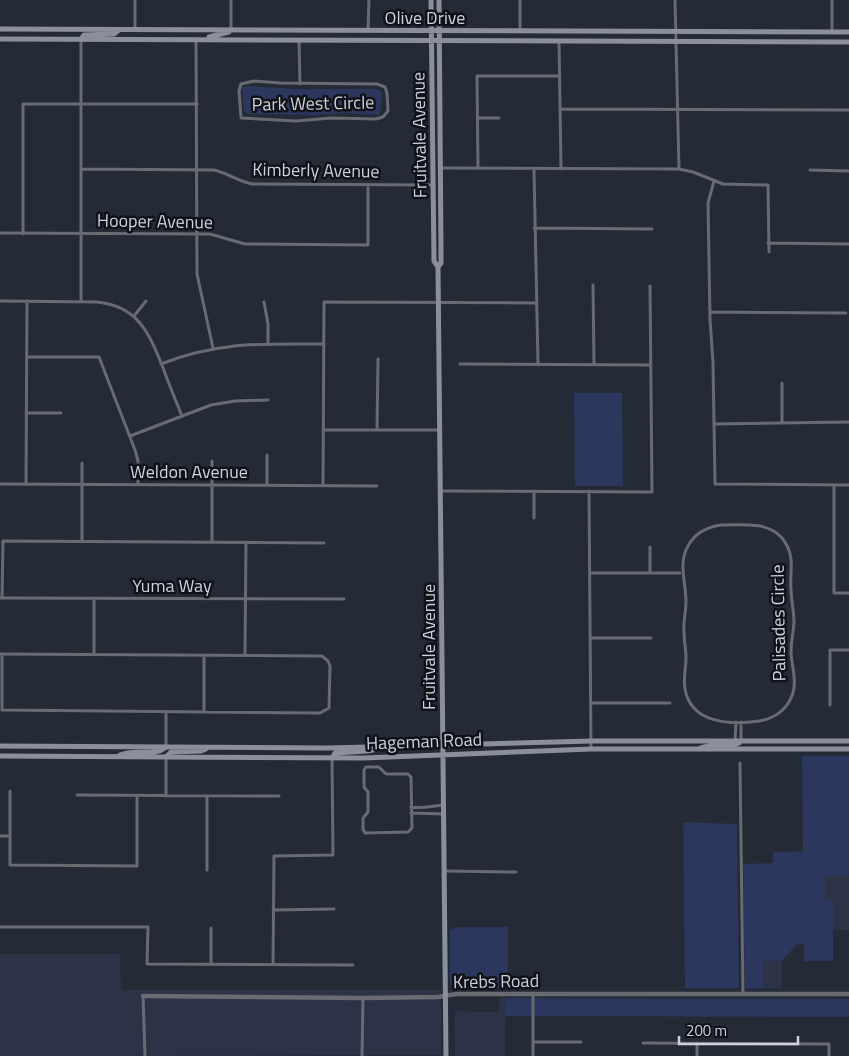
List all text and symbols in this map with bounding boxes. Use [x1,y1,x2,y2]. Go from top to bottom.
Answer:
street label: Olive Drive [385,4,465,31]
street label: Fruitvale Avenue [404,72,434,198]
street label: Park West Circle [251,88,375,118]
street label: Kimberly Avenue [252,155,380,185]
street label: Hooper Avenue [97,206,213,236]
street label: Weldon Avenue [130,458,248,485]
street label: Palisades Circle [763,564,793,682]
street label: Yuma Way [132,572,212,599]
street label: Fruitvale Avenue [415,584,442,710]
street label: Hageman Road [365,725,483,757]
street label: Krebs Road [453,967,539,995]
scale bar [679,1014,798,1046]
text: 200 m [686,1019,727,1042]

